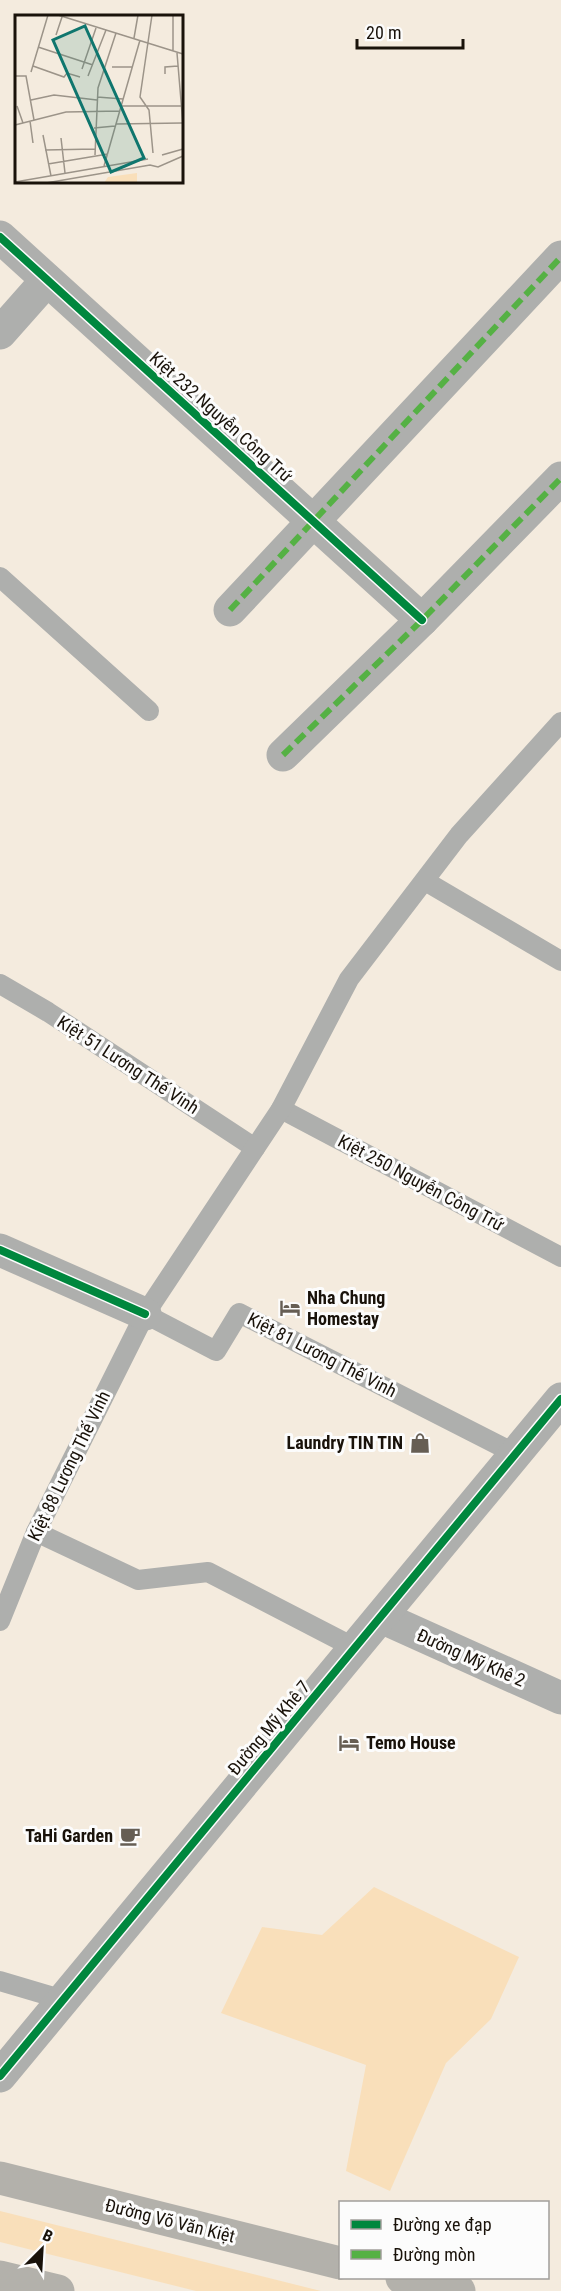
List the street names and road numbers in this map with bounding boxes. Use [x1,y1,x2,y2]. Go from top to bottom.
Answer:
street label: Kiệt 232 Nguyễn Công Trứ [146,347,297,486]
street label: Kiệt 51 Lương Thế Vinh [54,1011,203,1118]
street label: Kiệt 250 Nguyễn Công Trứ [335,1130,508,1235]
street label: Kiệt 81 Lương Thế Vinh [244,1308,400,1401]
street label: Kiệt 88 Lương Thế Vinh [23,1387,114,1544]
street label: Đường Mỹ Khê 2 [414,1624,529,1691]
street label: Đường Mỹ Khê 7 [223,1676,314,1779]
street label: Đường Võ Văn Kiệt [103,2194,237,2247]

